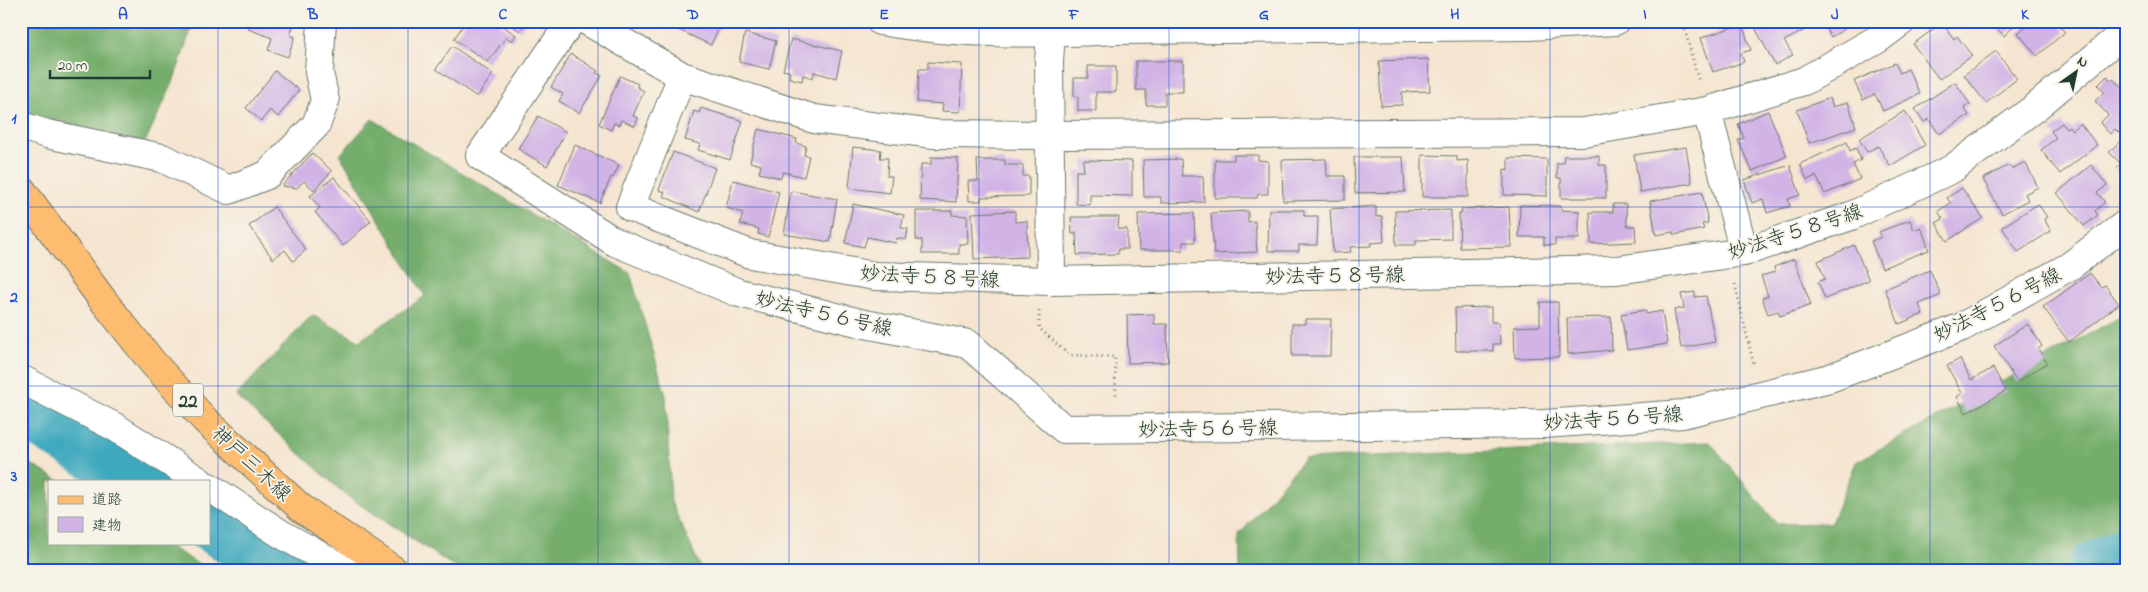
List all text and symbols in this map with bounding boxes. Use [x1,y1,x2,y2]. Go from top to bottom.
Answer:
text: A [118,3,128,27]
text: B [307,3,319,27]
text: C [499,3,508,27]
text: D [686,3,699,27]
text: E [879,3,889,27]
text: F [1068,3,1080,27]
text: G [1259,3,1269,27]
text: H [1450,3,1460,27]
text: I [1643,3,1647,27]
text: J [1831,3,1839,27]
text: K [2021,3,2030,27]
scale bar [50,48,150,80]
north arrow [2050,48,2100,98]
text: N [2073,51,2092,74]
text: 20 m [58,55,88,77]
text: 1 [11,107,17,131]
street label: 妙法寺５８号線 [1725,198,1867,269]
street label: 妙法寺５８号線 [859,260,1001,297]
street label: 妙法寺５８号線 [1265,262,1405,293]
street label: 妙法寺５６号線 [1929,262,2067,351]
text: 2 [9,286,18,310]
street label: 妙法寺５６号線 [752,286,895,345]
road number: 22 [173,384,203,416]
street label: 妙法寺５６号線 [1542,401,1684,440]
street label: 妙法寺５６号線 [1138,415,1278,446]
street label: 神戸三木線 [204,420,297,510]
text: 3 [10,465,18,489]
legend [48,480,210,544]
text: 道路 [92,489,122,511]
text: 建物 [92,515,122,537]

